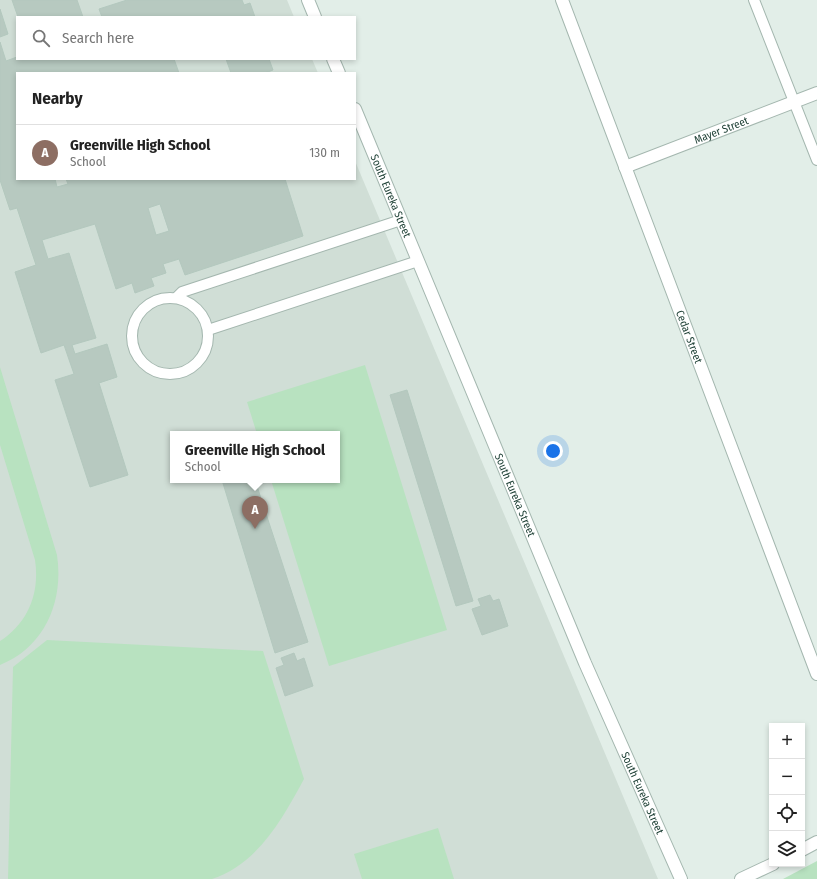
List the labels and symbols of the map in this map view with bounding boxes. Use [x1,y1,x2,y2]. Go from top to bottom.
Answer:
street label: Mayer Street [692,114,751,147]
street label: South Eureka Street [368,152,414,240]
street label: Cedar Street [673,309,705,366]
your location [543,441,563,461]
street label: South Eureka Street [492,452,538,539]
pin: A [242,496,268,529]
street label: South Eureka Street [618,750,666,837]

